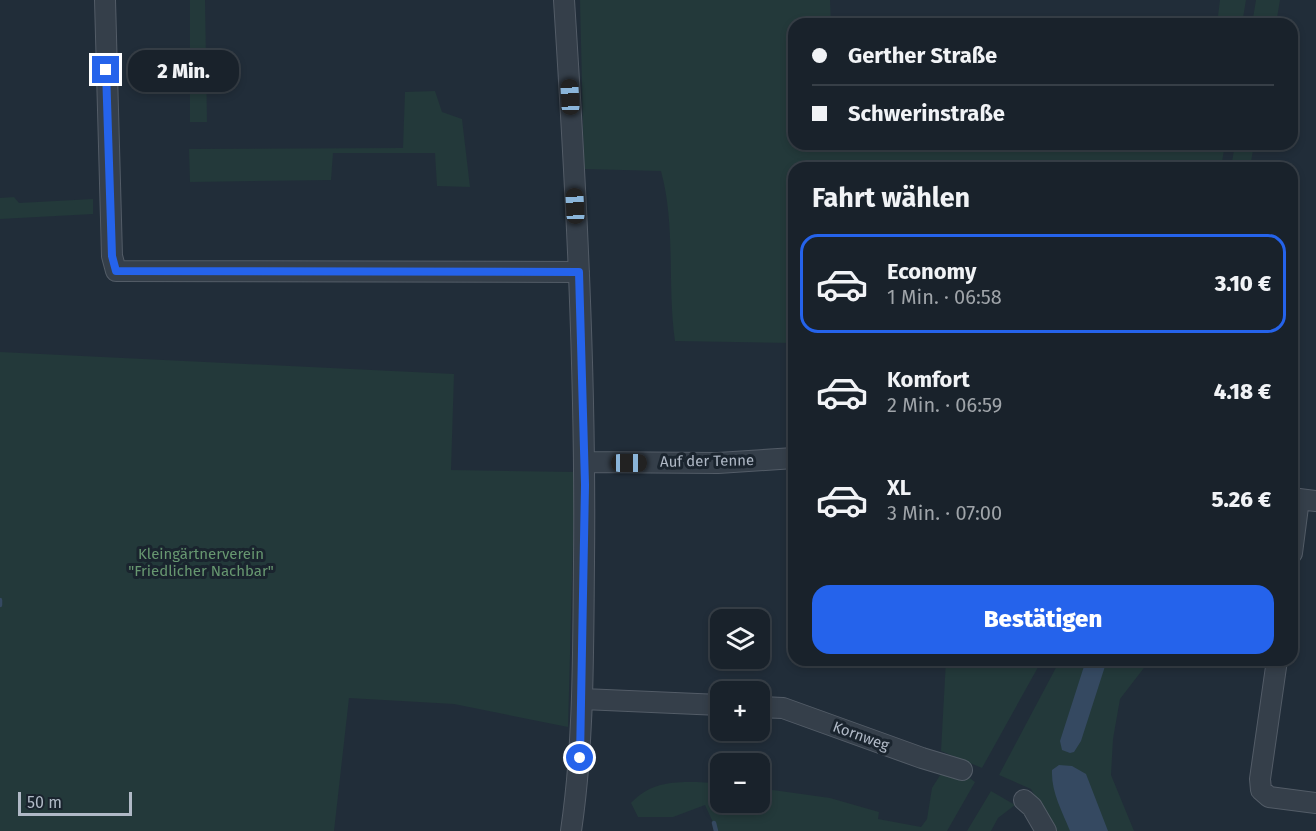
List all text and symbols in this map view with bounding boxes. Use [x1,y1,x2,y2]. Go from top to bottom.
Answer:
text: Gerther Straße [848,42,997,69]
callout: 2 Min. [127,49,238,91]
route end [92,56,119,83]
text: 2 Min. [157,59,210,83]
car [560,79,580,115]
text: Schwerinstraße [848,100,1005,127]
text: Fahrt wählen [812,182,970,214]
car [565,188,585,224]
icon: car [815,257,869,311]
text: Economy [887,258,976,285]
text: 3.10 € [1215,270,1271,297]
text: 1 Min. · 06:58 [887,285,1002,309]
icon: car [815,365,869,419]
text: Komfort [887,366,970,393]
text: 4.18 € [1214,378,1271,405]
text: 2 Min. · 06:59 [887,393,1002,417]
street label: Auf der Tenne [660,451,754,471]
car [611,454,647,472]
icon: car [815,473,869,527]
text: XL [887,474,911,501]
text: 5.26 € [1211,486,1271,513]
text: 3 Min. · 07:00 [887,501,1002,525]
park label: Kleingärtnerverein "Friedlicher Nachbar" [128,545,274,580]
button: Bestätigen [812,585,1274,654]
map controls [710,609,770,813]
button: layers [710,609,770,669]
button: + [710,681,770,741]
street label: Kornweg [830,718,892,755]
route start [566,744,593,771]
button: − [710,753,770,813]
scale bar [18,789,132,816]
text: 50 m [27,793,62,812]

